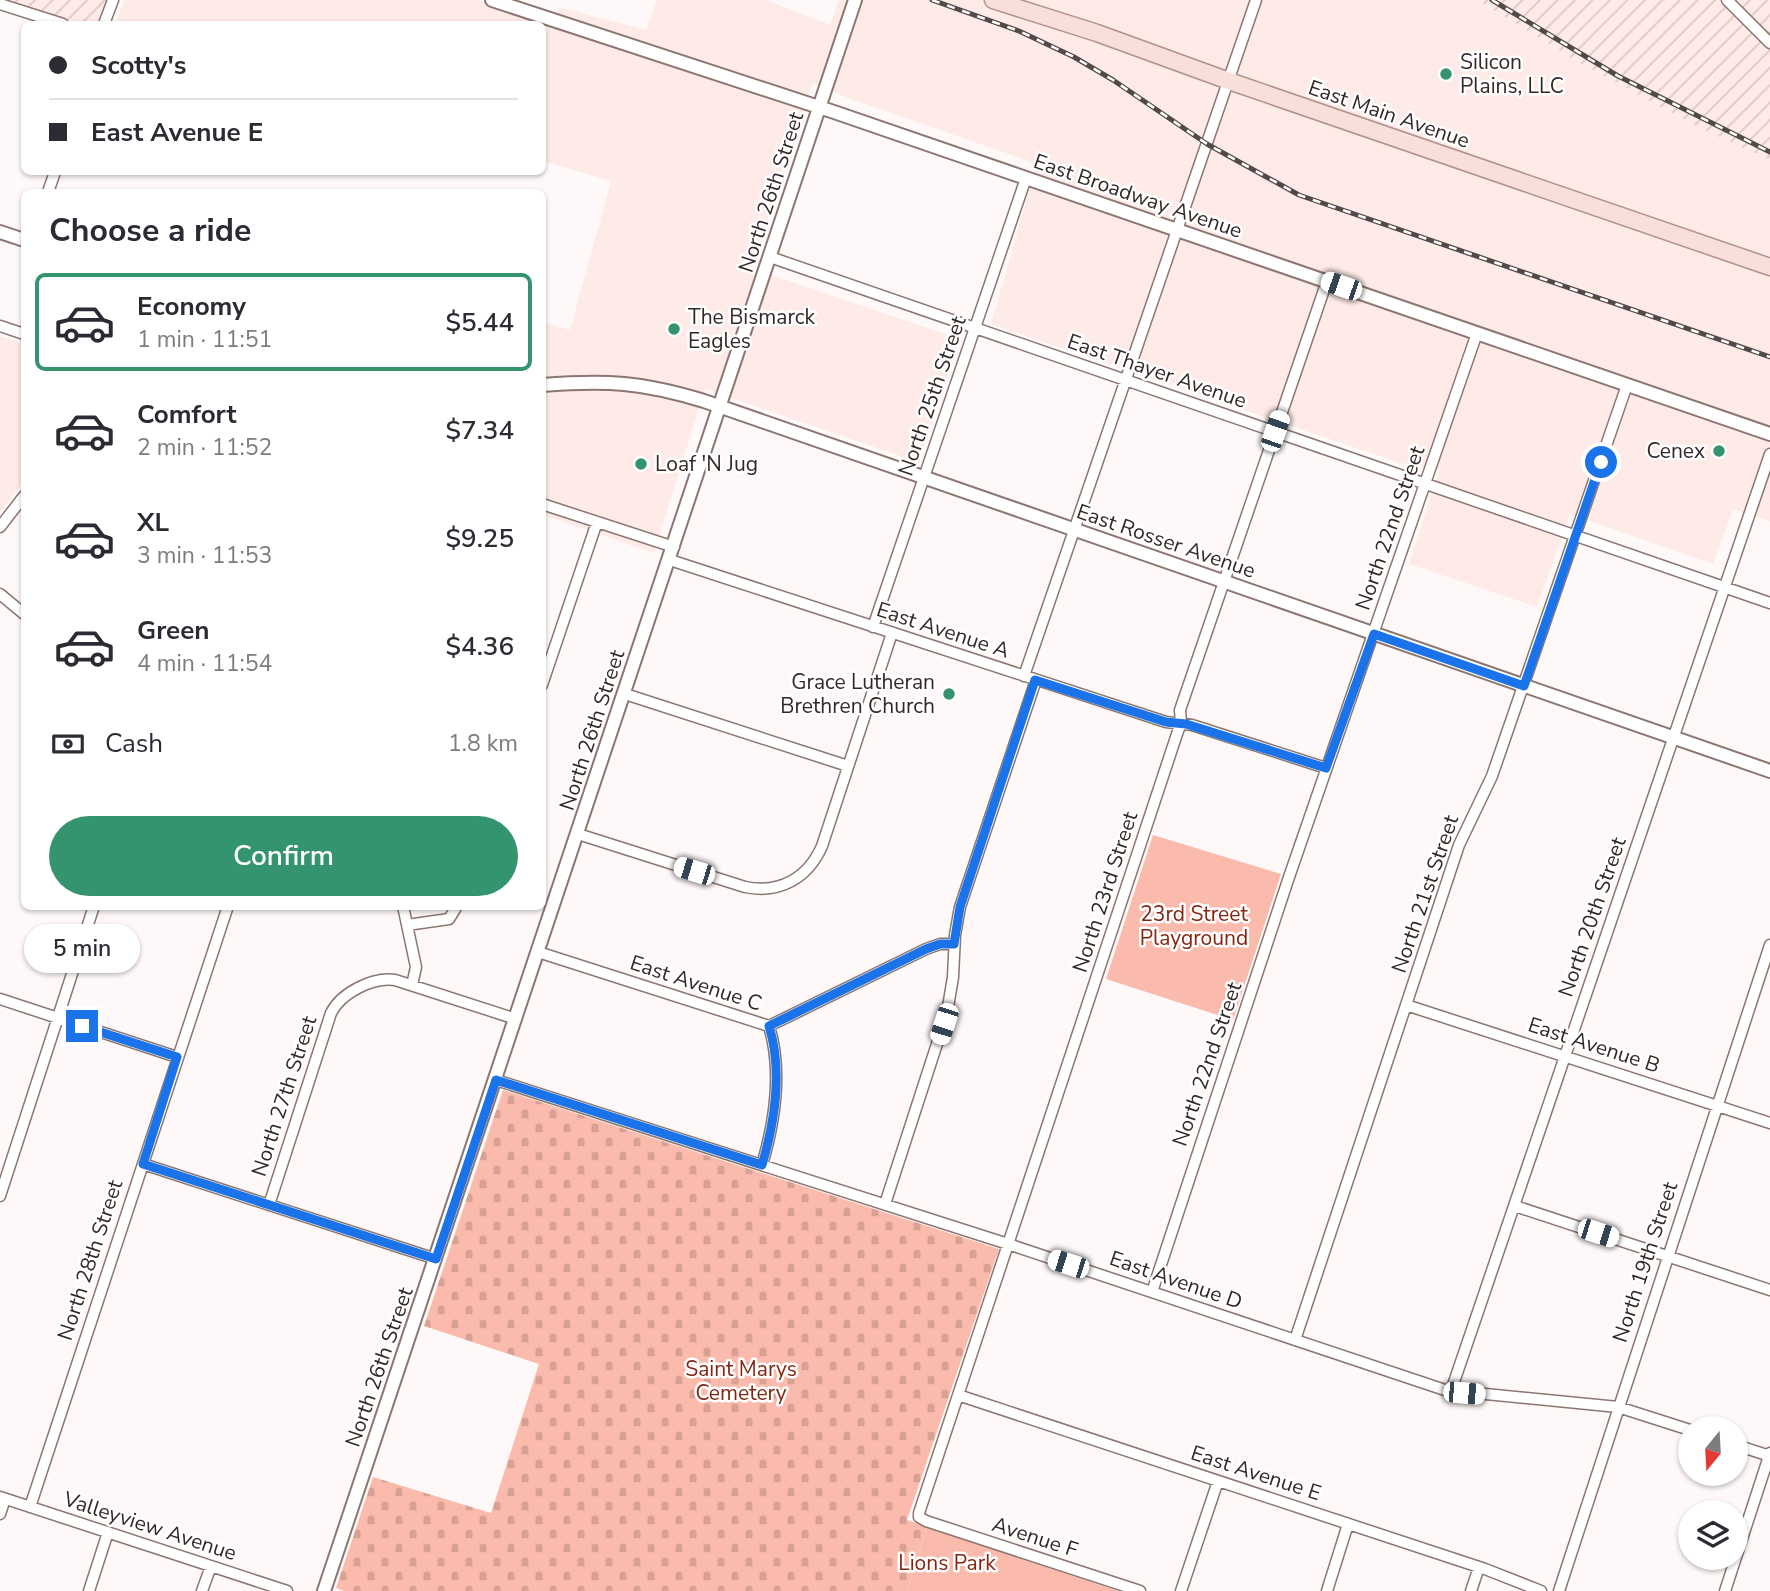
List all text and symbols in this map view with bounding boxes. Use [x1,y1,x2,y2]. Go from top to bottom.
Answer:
text: Scotty's [91,48,186,83]
place label: Silicon Plains, LLC [1460,48,1564,100]
marker: Silicon Plains, LLC [1438,66,1454,82]
street label: East Main Avenue [1305,73,1473,155]
street label: North 26th Street [732,108,810,276]
text: East Avenue E [91,115,263,150]
street label: East Broadway Avenue [1030,147,1246,245]
text: Choose a ride [49,209,251,252]
car [1318,269,1365,303]
text: Economy [137,289,246,324]
icon: car [53,291,116,354]
place label: The Bismarck Eagles [688,303,816,355]
text: $5.44 [445,305,514,340]
street label: North 25th Street [892,312,973,480]
marker: The Bismarck Eagles [666,321,682,337]
text: 1 min · 11:51 [137,324,272,355]
street label: East Thayer Avenue [1064,327,1250,415]
text: Comfort [137,397,237,432]
icon: car [53,399,116,462]
car [1259,408,1292,454]
text: $7.34 [445,413,514,448]
text: 2 min · 11:52 [137,432,272,463]
place label: Cenex [1646,437,1705,465]
street label: North 22nd Street [1349,442,1431,614]
marker: Cenex [1711,443,1727,459]
route start [1585,446,1617,478]
place label: Loaf 'N Jug [655,450,758,478]
marker: Loaf 'N Jug [633,456,649,472]
street label: East Rosser Avenue [1073,497,1259,585]
text: XL [137,505,169,540]
icon: car [53,507,116,570]
text: $9.25 [445,521,514,556]
text: 3 min · 11:53 [137,540,272,571]
street label: East Avenue A [873,595,1013,665]
text: Green [137,613,210,648]
icon: car [53,615,116,678]
text: $4.36 [445,629,514,664]
street label: North 26th Street [553,646,631,814]
text: 4 min · 11:54 [137,648,272,679]
place label: Grace Lutheran Brethren Church [780,668,935,720]
marker: Grace Lutheran Brethren Church [941,686,957,702]
icon: cash [49,725,87,763]
text: Cash [105,726,163,761]
text: 1.8 km [448,728,518,759]
street label: North 23rd Street [1066,807,1144,976]
street label: North 21st Street [1385,811,1465,977]
button: Confirm [49,816,518,896]
street label: North 20th Street [1552,833,1633,1001]
car [671,855,718,887]
park label: 23rd Street Playground [1140,900,1248,952]
callout: 5 min [24,925,140,974]
text: 5 min [53,933,111,964]
street label: East Avenue C [627,949,765,1017]
street label: North 22nd Street [1166,978,1248,1150]
car [928,1001,961,1047]
route end [66,1010,98,1042]
street label: East Avenue B [1525,1011,1663,1079]
street label: North 27th Street [245,1012,323,1180]
street label: North 28th Street [51,1176,129,1344]
street label: North 19th Street [1606,1178,1684,1346]
car [1575,1217,1622,1249]
street label: East Avenue D [1106,1244,1246,1316]
car [1045,1248,1092,1280]
street label: North 26th Street [339,1283,420,1451]
park label: Saint Marys Cemetery [685,1355,797,1407]
car [1443,1381,1486,1405]
north arrow [1678,1416,1748,1486]
map controls [1678,1416,1748,1570]
street label: East Avenue E [1187,1439,1325,1507]
street label: Valleyview Avenue [59,1485,240,1567]
button: layers [1678,1500,1748,1570]
street label: Avenue F [989,1510,1081,1564]
park label: Lions Park [898,1549,996,1577]

